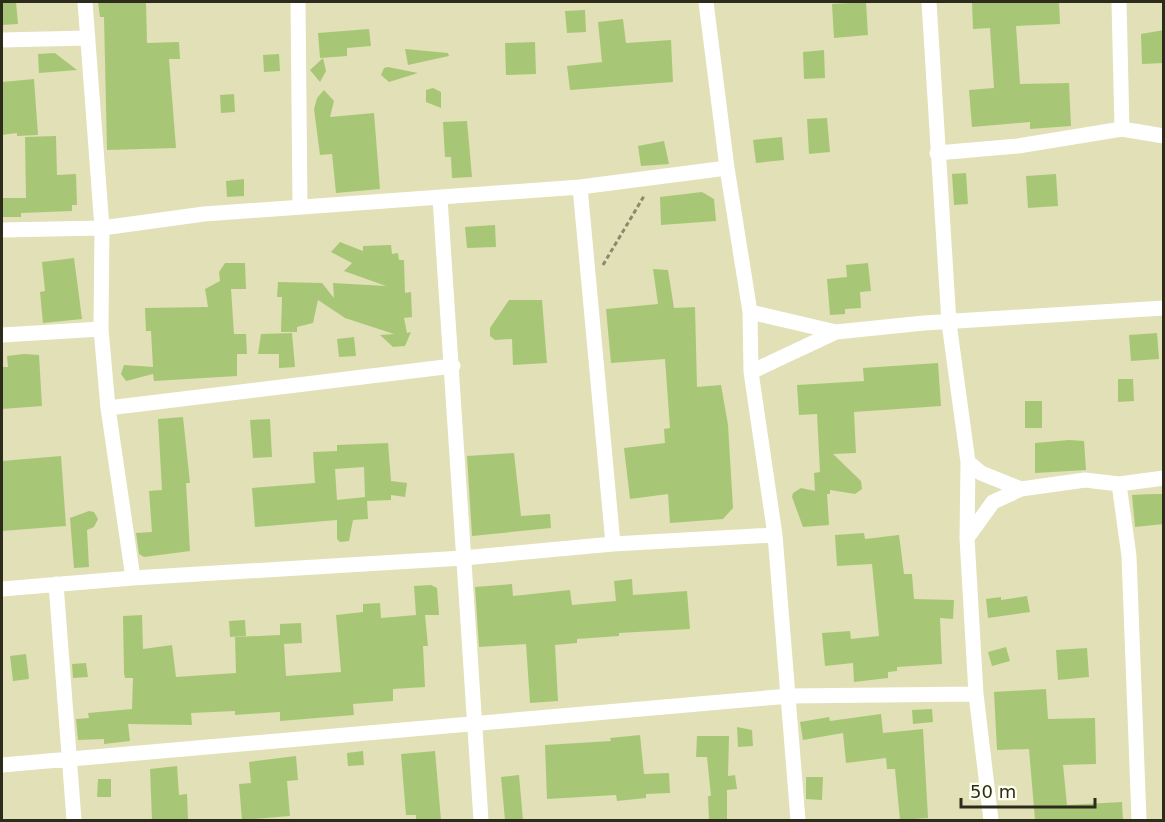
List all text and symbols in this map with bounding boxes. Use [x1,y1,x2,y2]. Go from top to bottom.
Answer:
scale bar [961,771,1094,809]
text: 50 m [970,781,1016,802]

